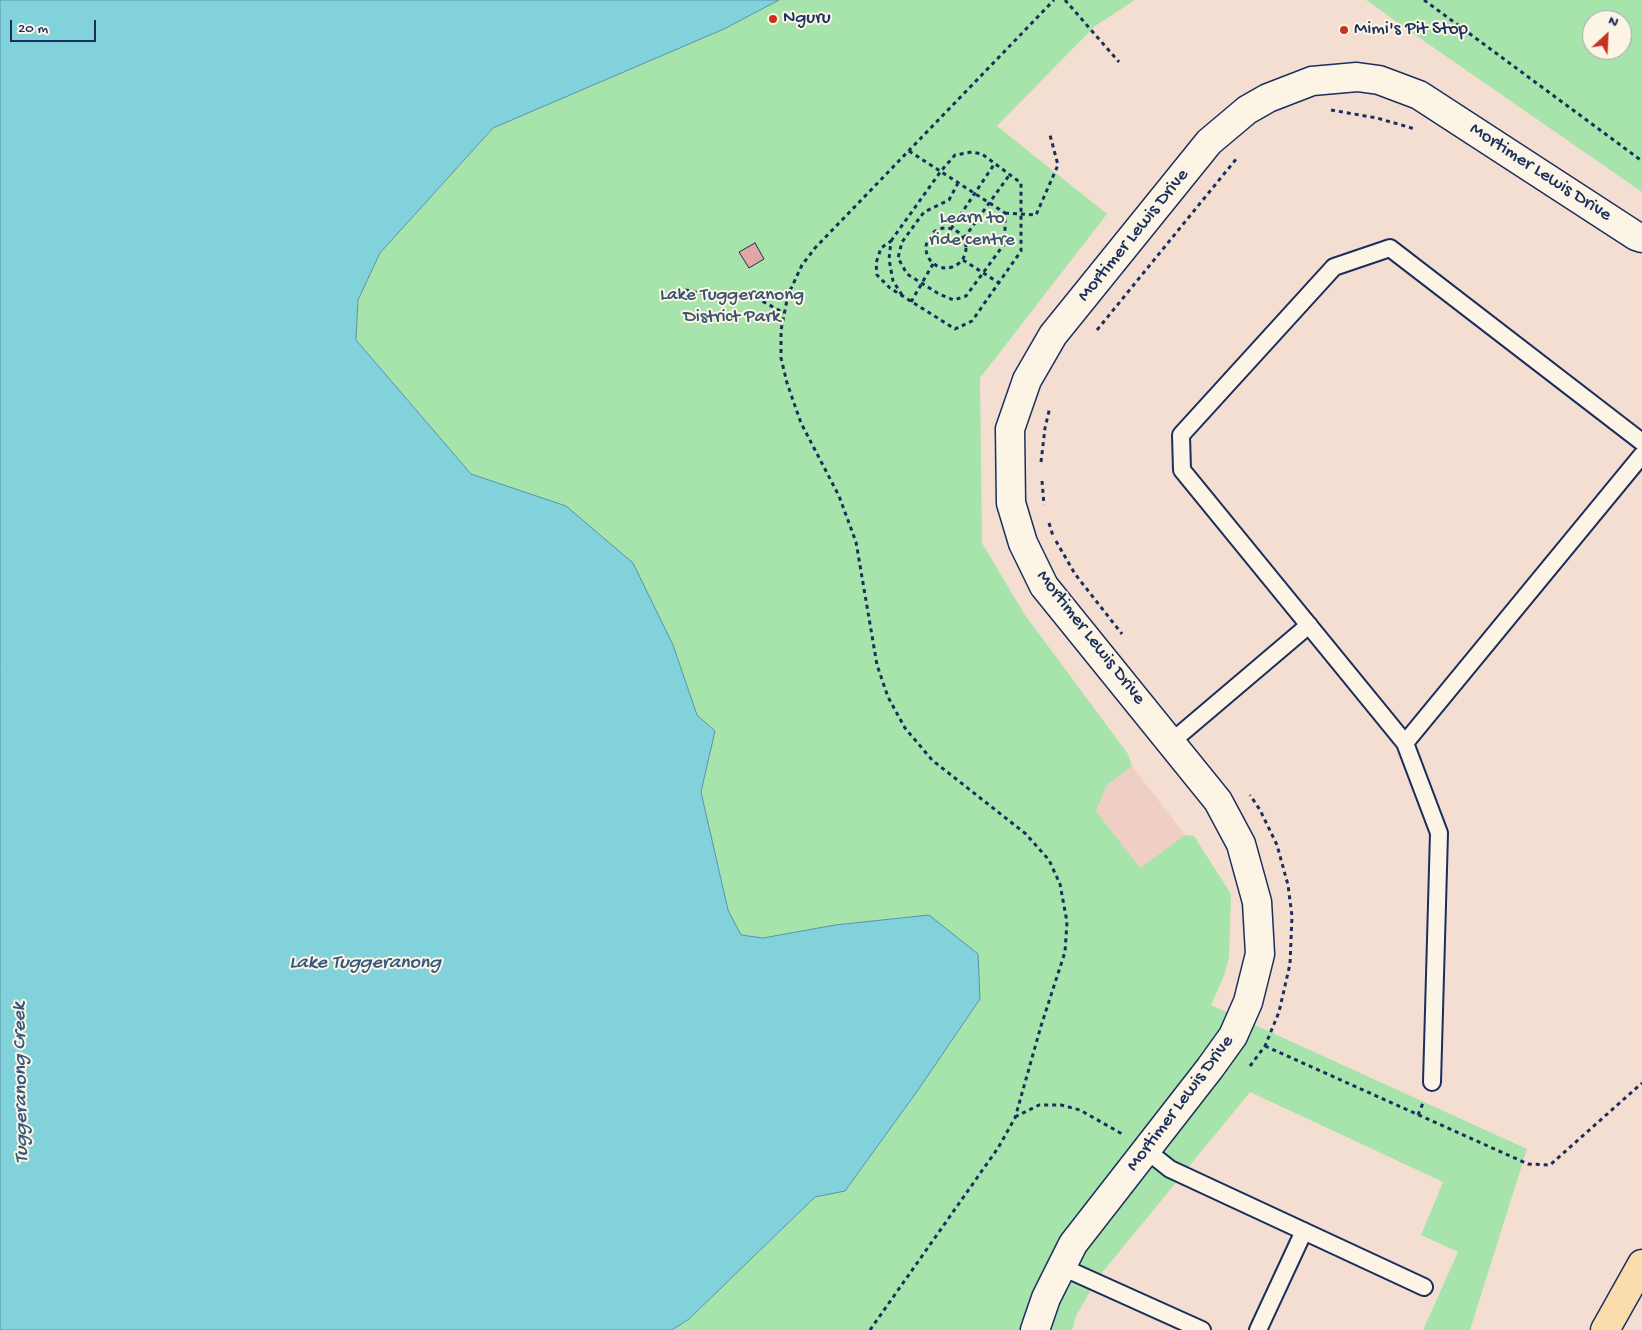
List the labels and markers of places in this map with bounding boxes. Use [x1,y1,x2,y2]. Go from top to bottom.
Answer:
place label: Nguru [783,8,831,30]
marker: Nguru [767,13,779,25]
place label: Mimi's Pit Stop [1354,19,1468,41]
marker: Mimi's Pit Stop [1338,24,1350,36]

